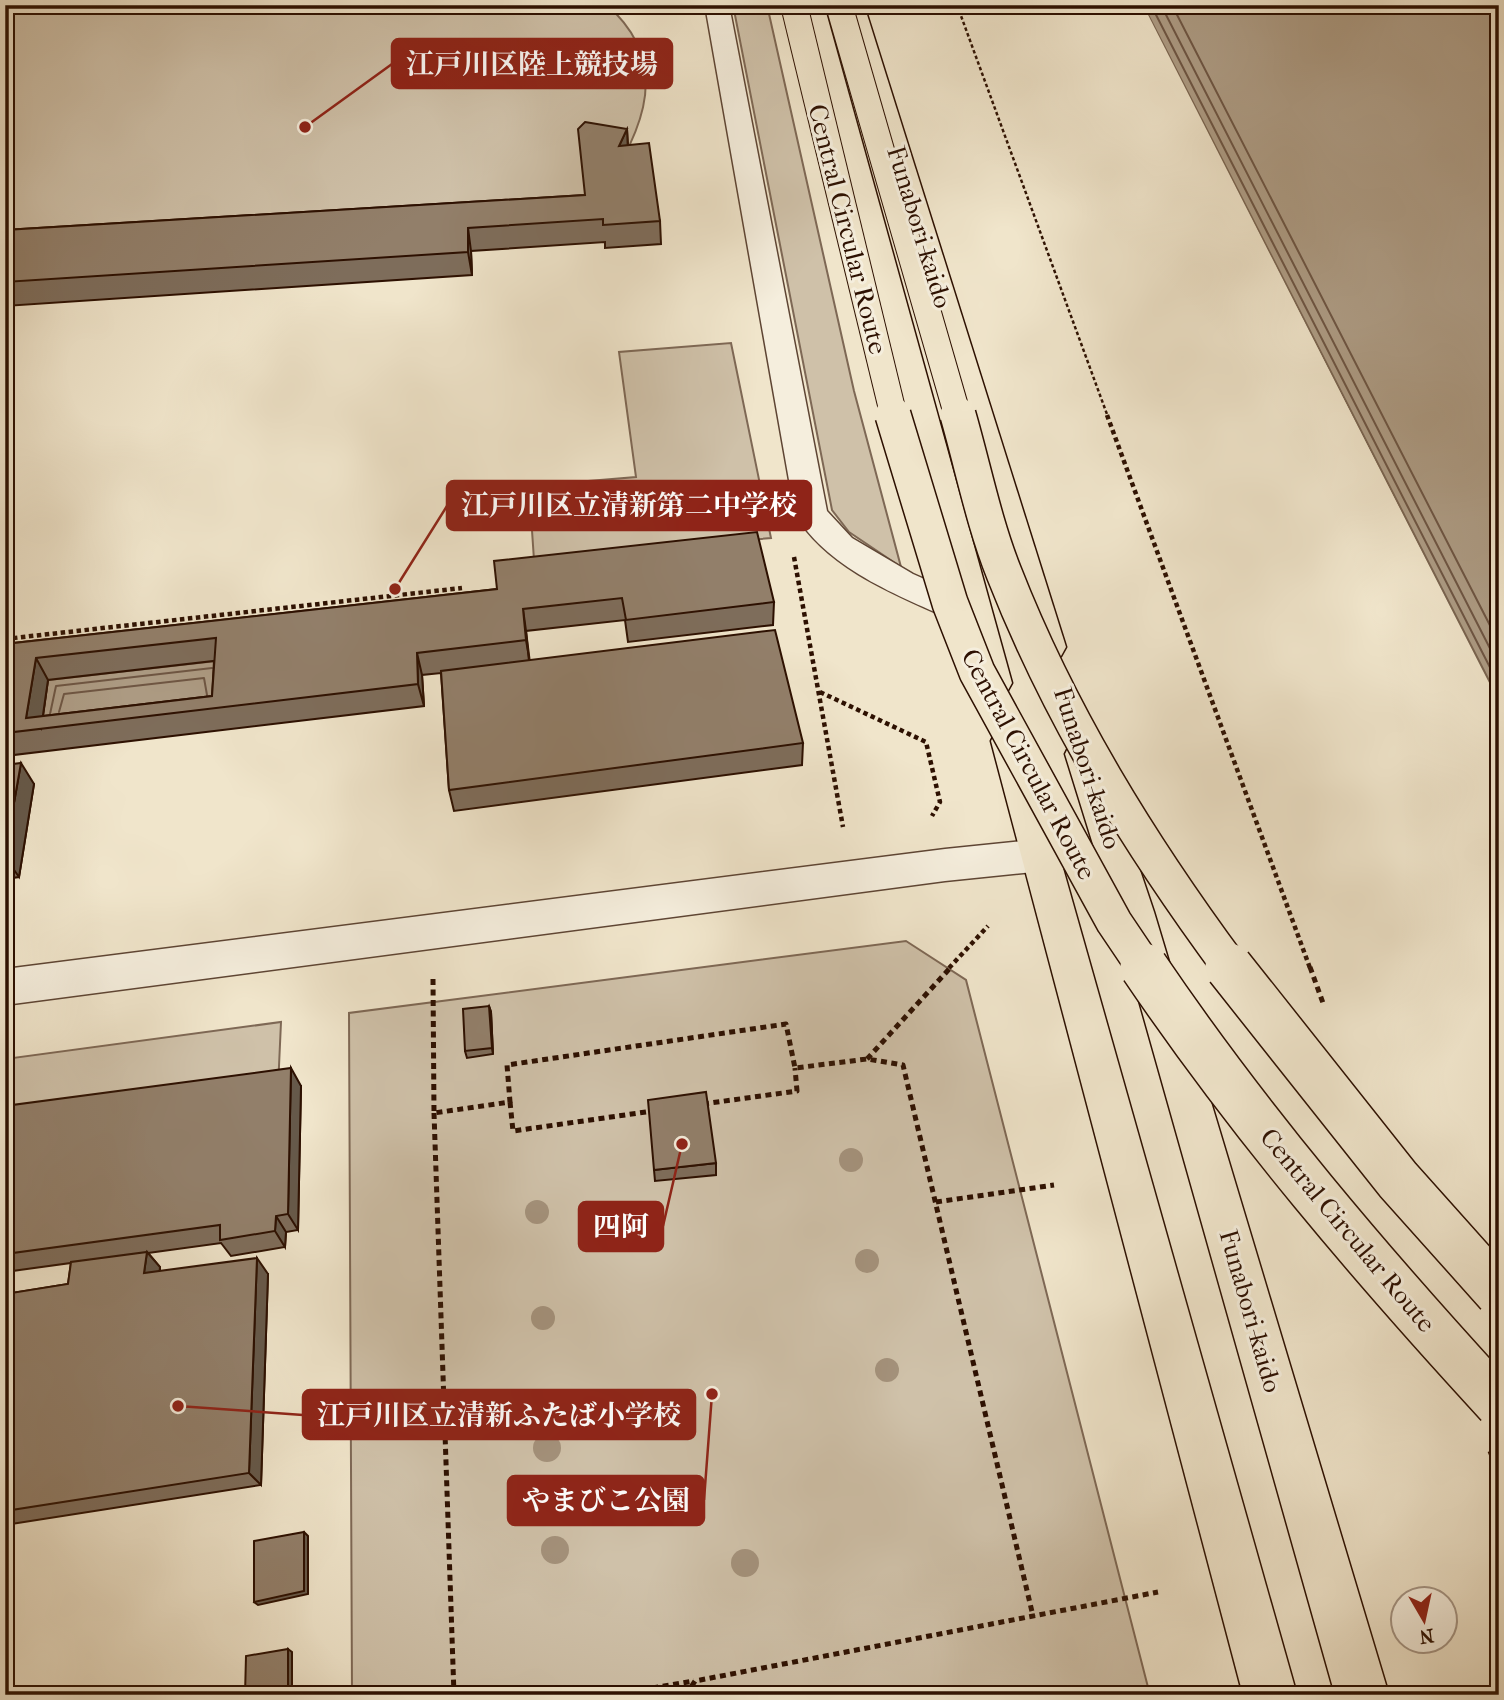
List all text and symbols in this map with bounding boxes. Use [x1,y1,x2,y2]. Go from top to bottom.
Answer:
callout: 江戸川区陸上競技場 [392,39,672,88]
text: 江戸川区陸上競技場 [406,48,658,81]
street label: Central Circular Route [801,101,894,358]
street label: Funabori-kaido [880,142,959,312]
callout: 江戸川区立清新第二中学校 [447,481,811,530]
text: 江戸川区立清新第二中学校 [461,489,797,522]
street label: Central Circular Route [955,644,1103,885]
street label: Funabori-kaido [1047,683,1128,853]
street label: Central Circular Route [1253,1122,1442,1339]
callout: 四阿 [579,1202,663,1251]
text: 四阿 [593,1210,649,1243]
street label: Funabori-kaido [1212,1226,1289,1396]
callout: 江戸川区立清新ふたば小学校 [303,1390,695,1439]
text: 江戸川区立清新ふたば小学校 [317,1399,681,1432]
callout: やまびこ公園 [508,1476,704,1525]
text: やまびこ公園 [522,1484,690,1517]
north arrow [1388,1584,1458,1654]
text: N [1417,1624,1435,1648]

